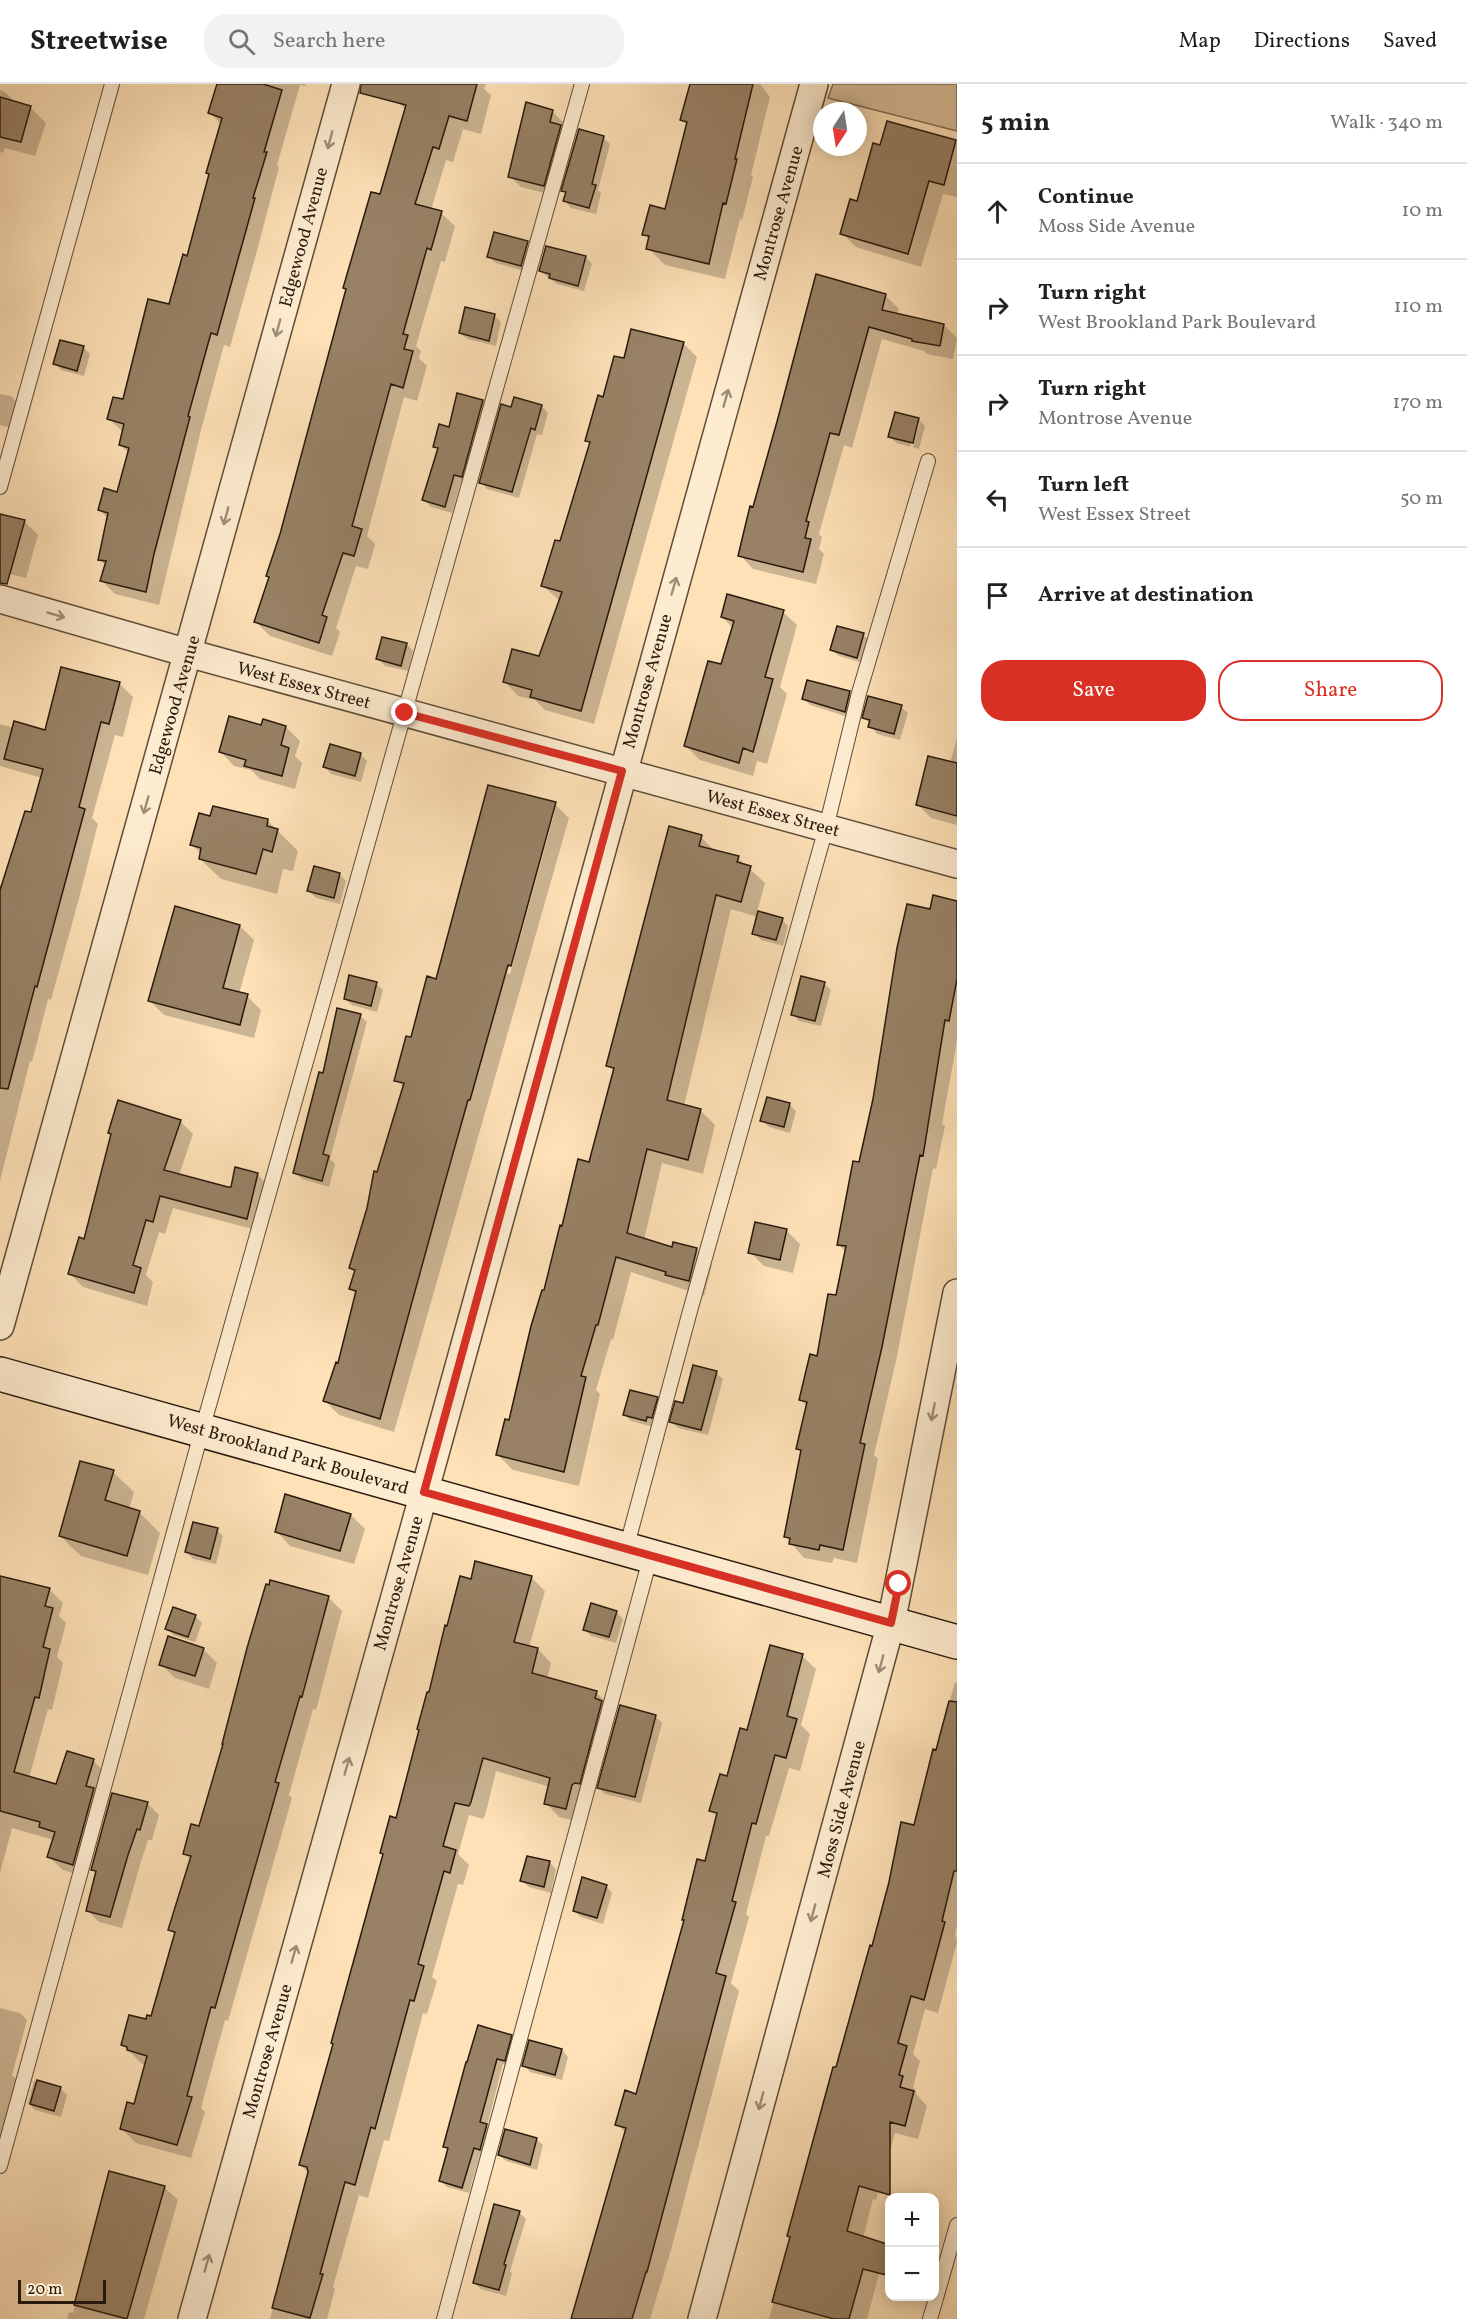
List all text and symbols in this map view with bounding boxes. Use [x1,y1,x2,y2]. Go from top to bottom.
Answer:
search box [204,14,624,68]
text: Streetwise [30,22,168,61]
icon: search [225,25,258,58]
text: Search here [273,26,385,57]
text: Map [1179,27,1221,56]
text: Directions [1254,27,1350,56]
text: Saved [1383,27,1437,56]
north arrow [813,102,867,156]
text: 5 min [981,105,1050,141]
text: Walk · 340 m [1330,109,1443,137]
one-way arrow [324,130,335,149]
street label: Montrose Avenue [748,143,811,284]
street label: Edgewood Avenue [274,165,335,310]
text: Continue [1038,182,1134,213]
icon: ahead [981,195,1014,228]
text: 10 m [1402,197,1443,225]
text: Moss Side Avenue [1038,213,1195,241]
text: Turn right [1038,278,1146,309]
icon: right [981,291,1014,324]
text: 110 m [1394,293,1443,321]
text: West Brookland Park Boulevard [1038,309,1316,337]
one-way arrow [272,318,283,337]
text: Turn right [1038,374,1146,405]
icon: right [981,387,1014,420]
one-way arrow [721,389,732,408]
text: 170 m [1393,389,1443,417]
text: Montrose Avenue [1038,405,1192,433]
text: Turn left [1038,470,1129,501]
icon: left [981,483,1014,516]
text: 50 m [1400,485,1443,513]
text: West Essex Street [1038,501,1191,529]
one-way arrow [220,506,231,525]
one-way arrow [669,577,680,596]
icon: arrive [981,579,1014,612]
text: Arrive at destination [1038,580,1254,611]
one-way arrow [46,610,65,621]
street label: Montrose Avenue [617,611,680,752]
street label: Edgewood Avenue [144,633,207,778]
street label: West Essex Street [234,657,373,716]
button: Save [981,660,1206,721]
button: Share [1218,660,1443,721]
route end [391,699,417,725]
street label: West Essex Street [703,785,842,844]
one-way arrow [139,795,151,814]
one-way arrow [927,1401,938,1421]
street label: West Brookland Park Boulevard [164,1409,411,1502]
street label: Montrose Avenue [368,1513,431,1654]
route start [885,1570,911,1596]
one-way arrow [874,1654,886,1673]
street label: Moss Side Avenue [812,1738,873,1881]
one-way arrow [342,1757,353,1776]
one-way arrow [806,1903,818,1922]
one-way arrow [289,1945,300,1964]
street label: Montrose Avenue [237,1981,300,2122]
one-way arrow [755,2091,767,2110]
map controls [885,2193,939,2301]
button: + [885,2193,939,2247]
button: − [885,2247,939,2301]
one-way arrow [202,2254,214,2273]
scale bar [18,2277,106,2304]
text: 20 m [27,2279,62,2301]

